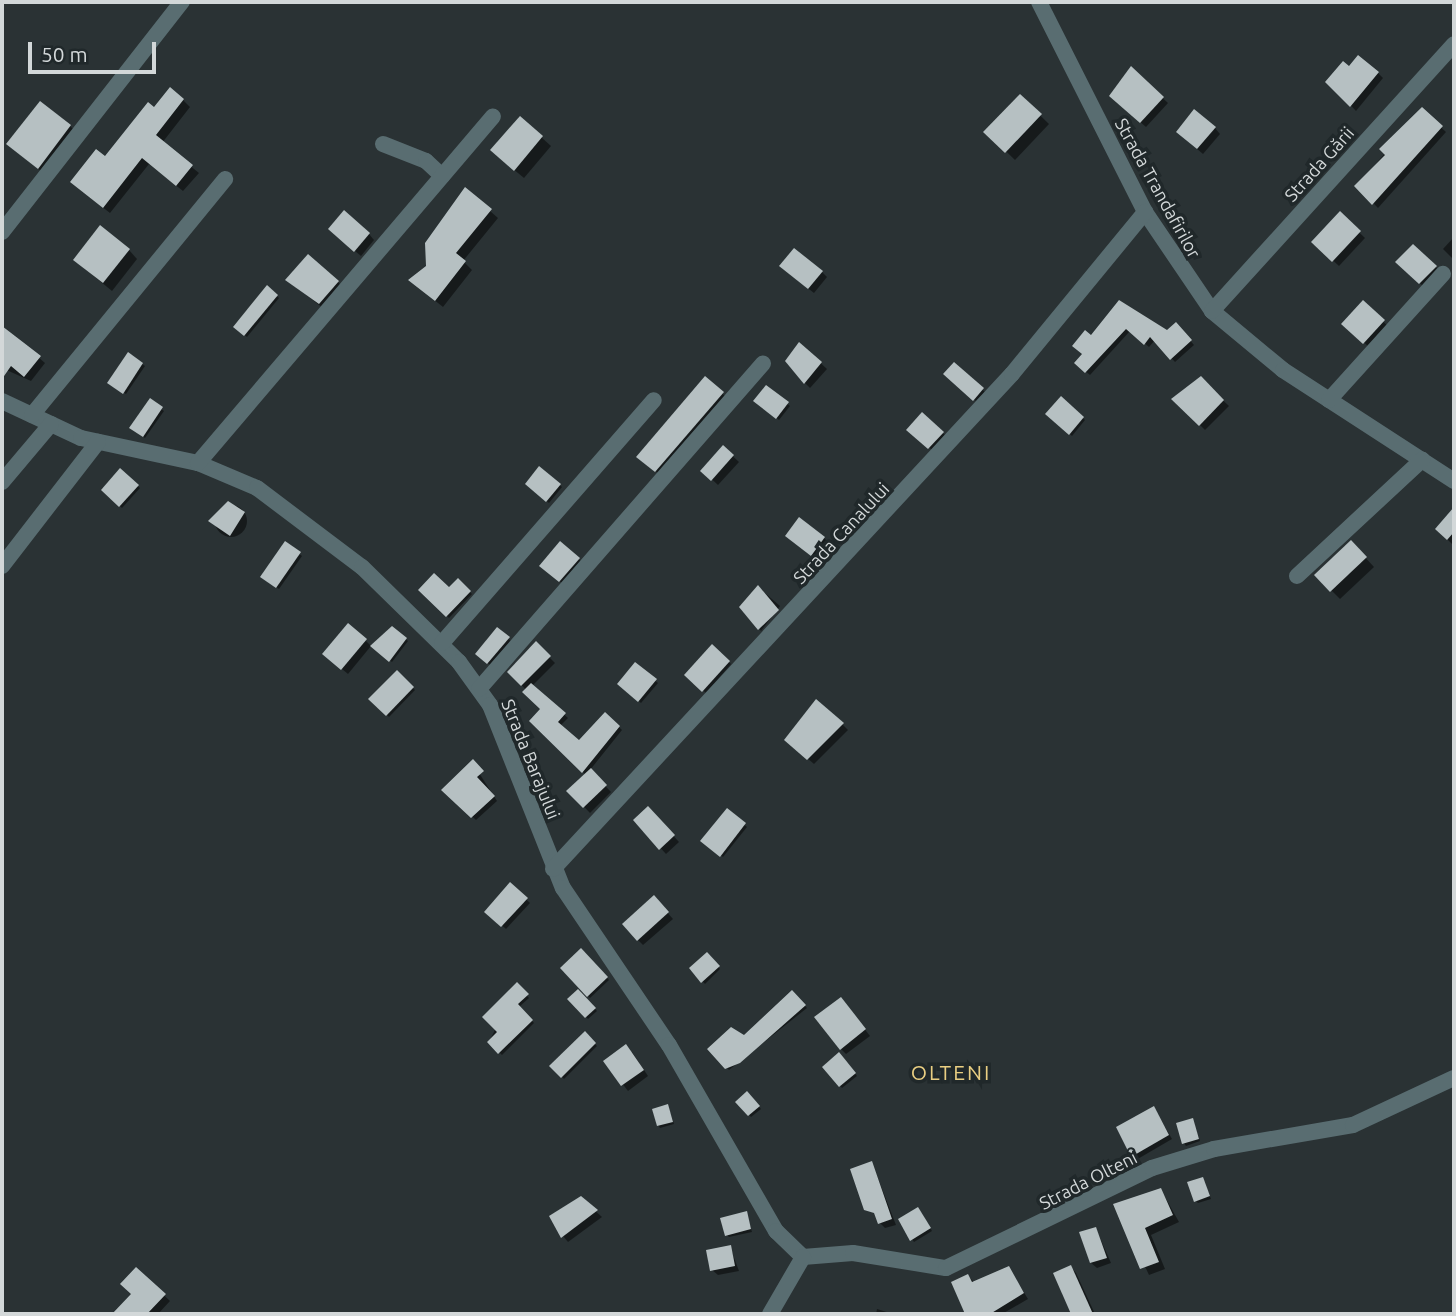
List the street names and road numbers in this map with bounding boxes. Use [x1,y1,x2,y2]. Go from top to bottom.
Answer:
street label: Strada Trandafirilor [1111,114,1205,262]
street label: Strada Gării [1280,122,1358,206]
street label: Strada Canalului [789,478,893,588]
street label: Strada Barajului [497,696,565,822]
street label: Strada Olteni [1036,1146,1140,1214]

